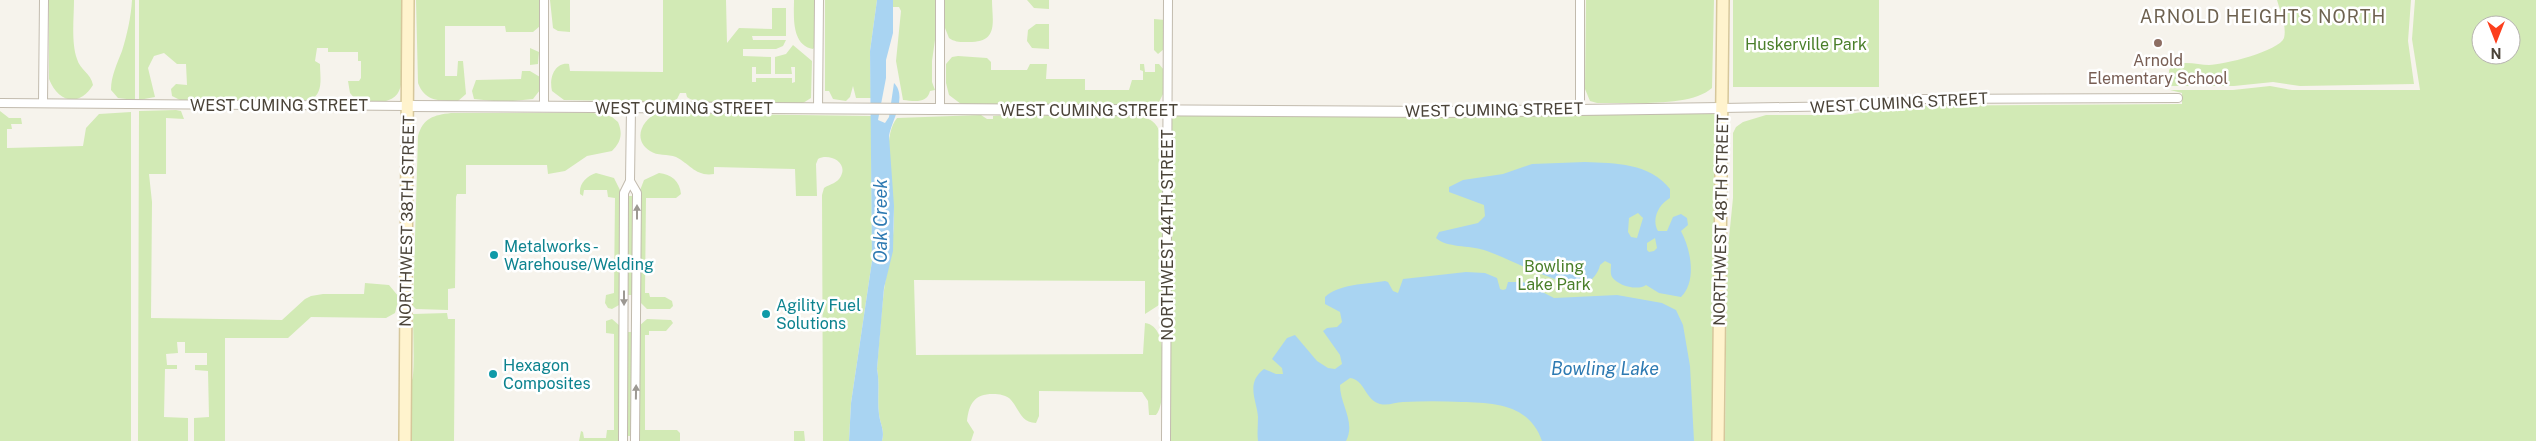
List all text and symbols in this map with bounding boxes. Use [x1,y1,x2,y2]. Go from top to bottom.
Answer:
district label: ARNOLD HEIGHTS NORTH [2140,6,2386,27]
north arrow [2471,15,2521,65]
park label: Huskerville Park [1745,35,1867,54]
marker: Arnold Elementary School [2152,37,2164,49]
text: N [2491,45,2501,61]
place label: Arnold Elementary School [2088,51,2228,88]
street label: WEST CUMING STREET [1810,89,1989,117]
street label: WEST CUMING STREET [190,96,369,115]
street label: WEST CUMING STREET [595,99,774,118]
street label: WEST CUMING STREET [1405,99,1584,121]
street label: WEST CUMING STREET [1000,101,1179,120]
street label: NORTHWEST 48TH STREET [1710,113,1732,326]
street label: NORTHWEST 38TH STREET [396,114,418,327]
street label: NORTHWEST 44TH STREET [1158,129,1177,341]
water label: Oak Creek [870,179,891,263]
one-way arrow [633,204,641,220]
place label: Metalworks - Warehouse/Welding [504,237,654,274]
marker: Metalworks - Warehouse/Welding [488,249,500,261]
park label: Bowling Lake Park [1517,257,1591,294]
one-way arrow [620,290,628,306]
place label: Agility Fuel Solutions [776,296,861,333]
marker: Agility Fuel Solutions [760,308,772,320]
place label: Hexagon Composites [503,356,591,393]
water label: Bowling Lake [1551,358,1659,379]
marker: Hexagon Composites [487,368,499,380]
one-way arrow [632,384,640,400]

